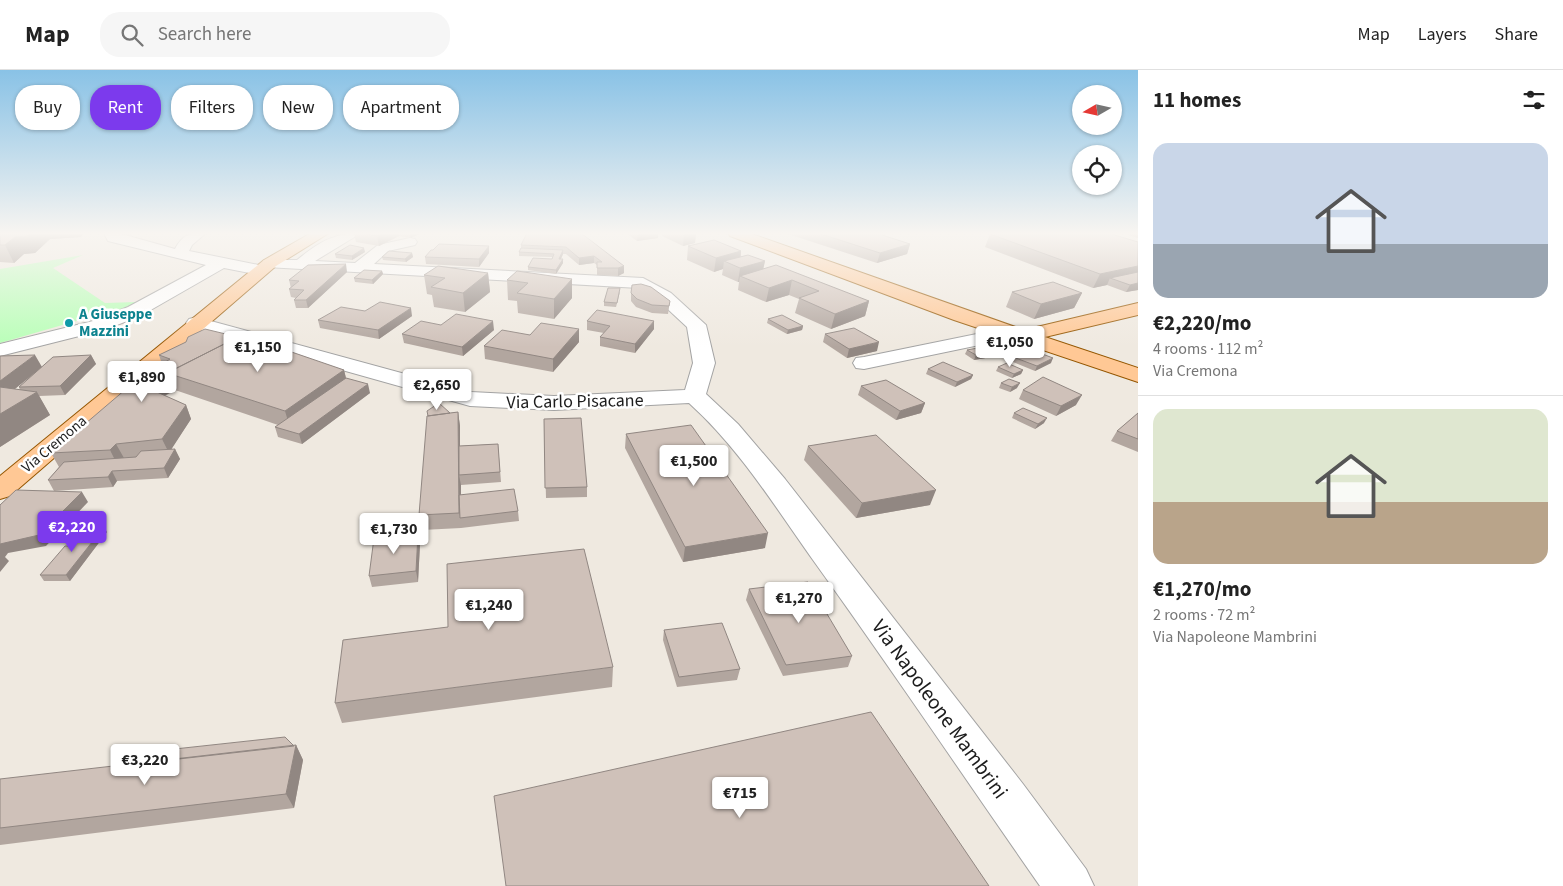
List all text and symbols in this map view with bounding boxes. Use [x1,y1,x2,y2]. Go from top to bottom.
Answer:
search box [100,12,450,57]
text: Map [25,17,70,52]
icon: search [118,21,146,49]
text: Search here [158,21,251,48]
text: Map [1358,22,1390,47]
text: Layers [1418,22,1467,47]
text: Share [1495,22,1538,47]
chip: Buy [15,85,80,130]
chip: Rent [90,85,161,130]
chip: Filters [171,85,253,130]
chip: New [263,85,333,130]
chip: Apartment [343,85,459,130]
north arrow [1072,85,1122,135]
map controls [1072,85,1122,195]
text: 11 homes [1153,85,1241,115]
icon: filters [1520,86,1548,114]
button: locate [1072,145,1122,195]
icon: home [1306,176,1396,266]
place label: A Giuseppe Mazzini [78,304,152,342]
text: €2,220/mo [1153,308,1252,338]
marker: A Giuseppe Mazzini [63,317,75,329]
pin: €1,050 [969,326,1051,368]
pin: €1,150 [217,330,299,373]
text: €1,050 [986,331,1034,353]
text: €1,150 [234,336,282,358]
text: 4 rooms · 112 m² [1153,338,1263,360]
pin: €1,890 [101,360,183,403]
text: Via Cremona [1153,360,1238,382]
text: €1,890 [118,366,166,388]
pin: €2,650 [396,368,478,411]
text: €2,650 [413,374,461,396]
street label: Via Carlo Pisacane [506,388,644,415]
street label: Via Cremona [17,411,91,478]
icon: home [1306,441,1396,531]
pin: €1,500 [653,444,735,487]
text: €1,500 [670,450,718,472]
pin: €2,220 [31,510,113,553]
pin: €1,730 [353,512,435,555]
text: €2,220 [48,516,96,538]
text: €1,730 [370,518,418,540]
text: €1,270/mo [1153,574,1252,604]
pin: €1,270 [758,582,840,624]
text: €1,270 [775,587,823,609]
pin: €1,240 [448,588,530,631]
text: €1,240 [465,594,513,616]
text: 2 rooms · 72 m² [1153,604,1255,626]
street label: Via Napoleone Mambrini [865,613,1015,805]
text: Via Napoleone Mambrini [1153,626,1317,648]
pin: €3,220 [104,744,186,786]
text: €3,220 [121,749,169,771]
pin: €715 [710,776,770,819]
text: €715 [723,782,757,804]

